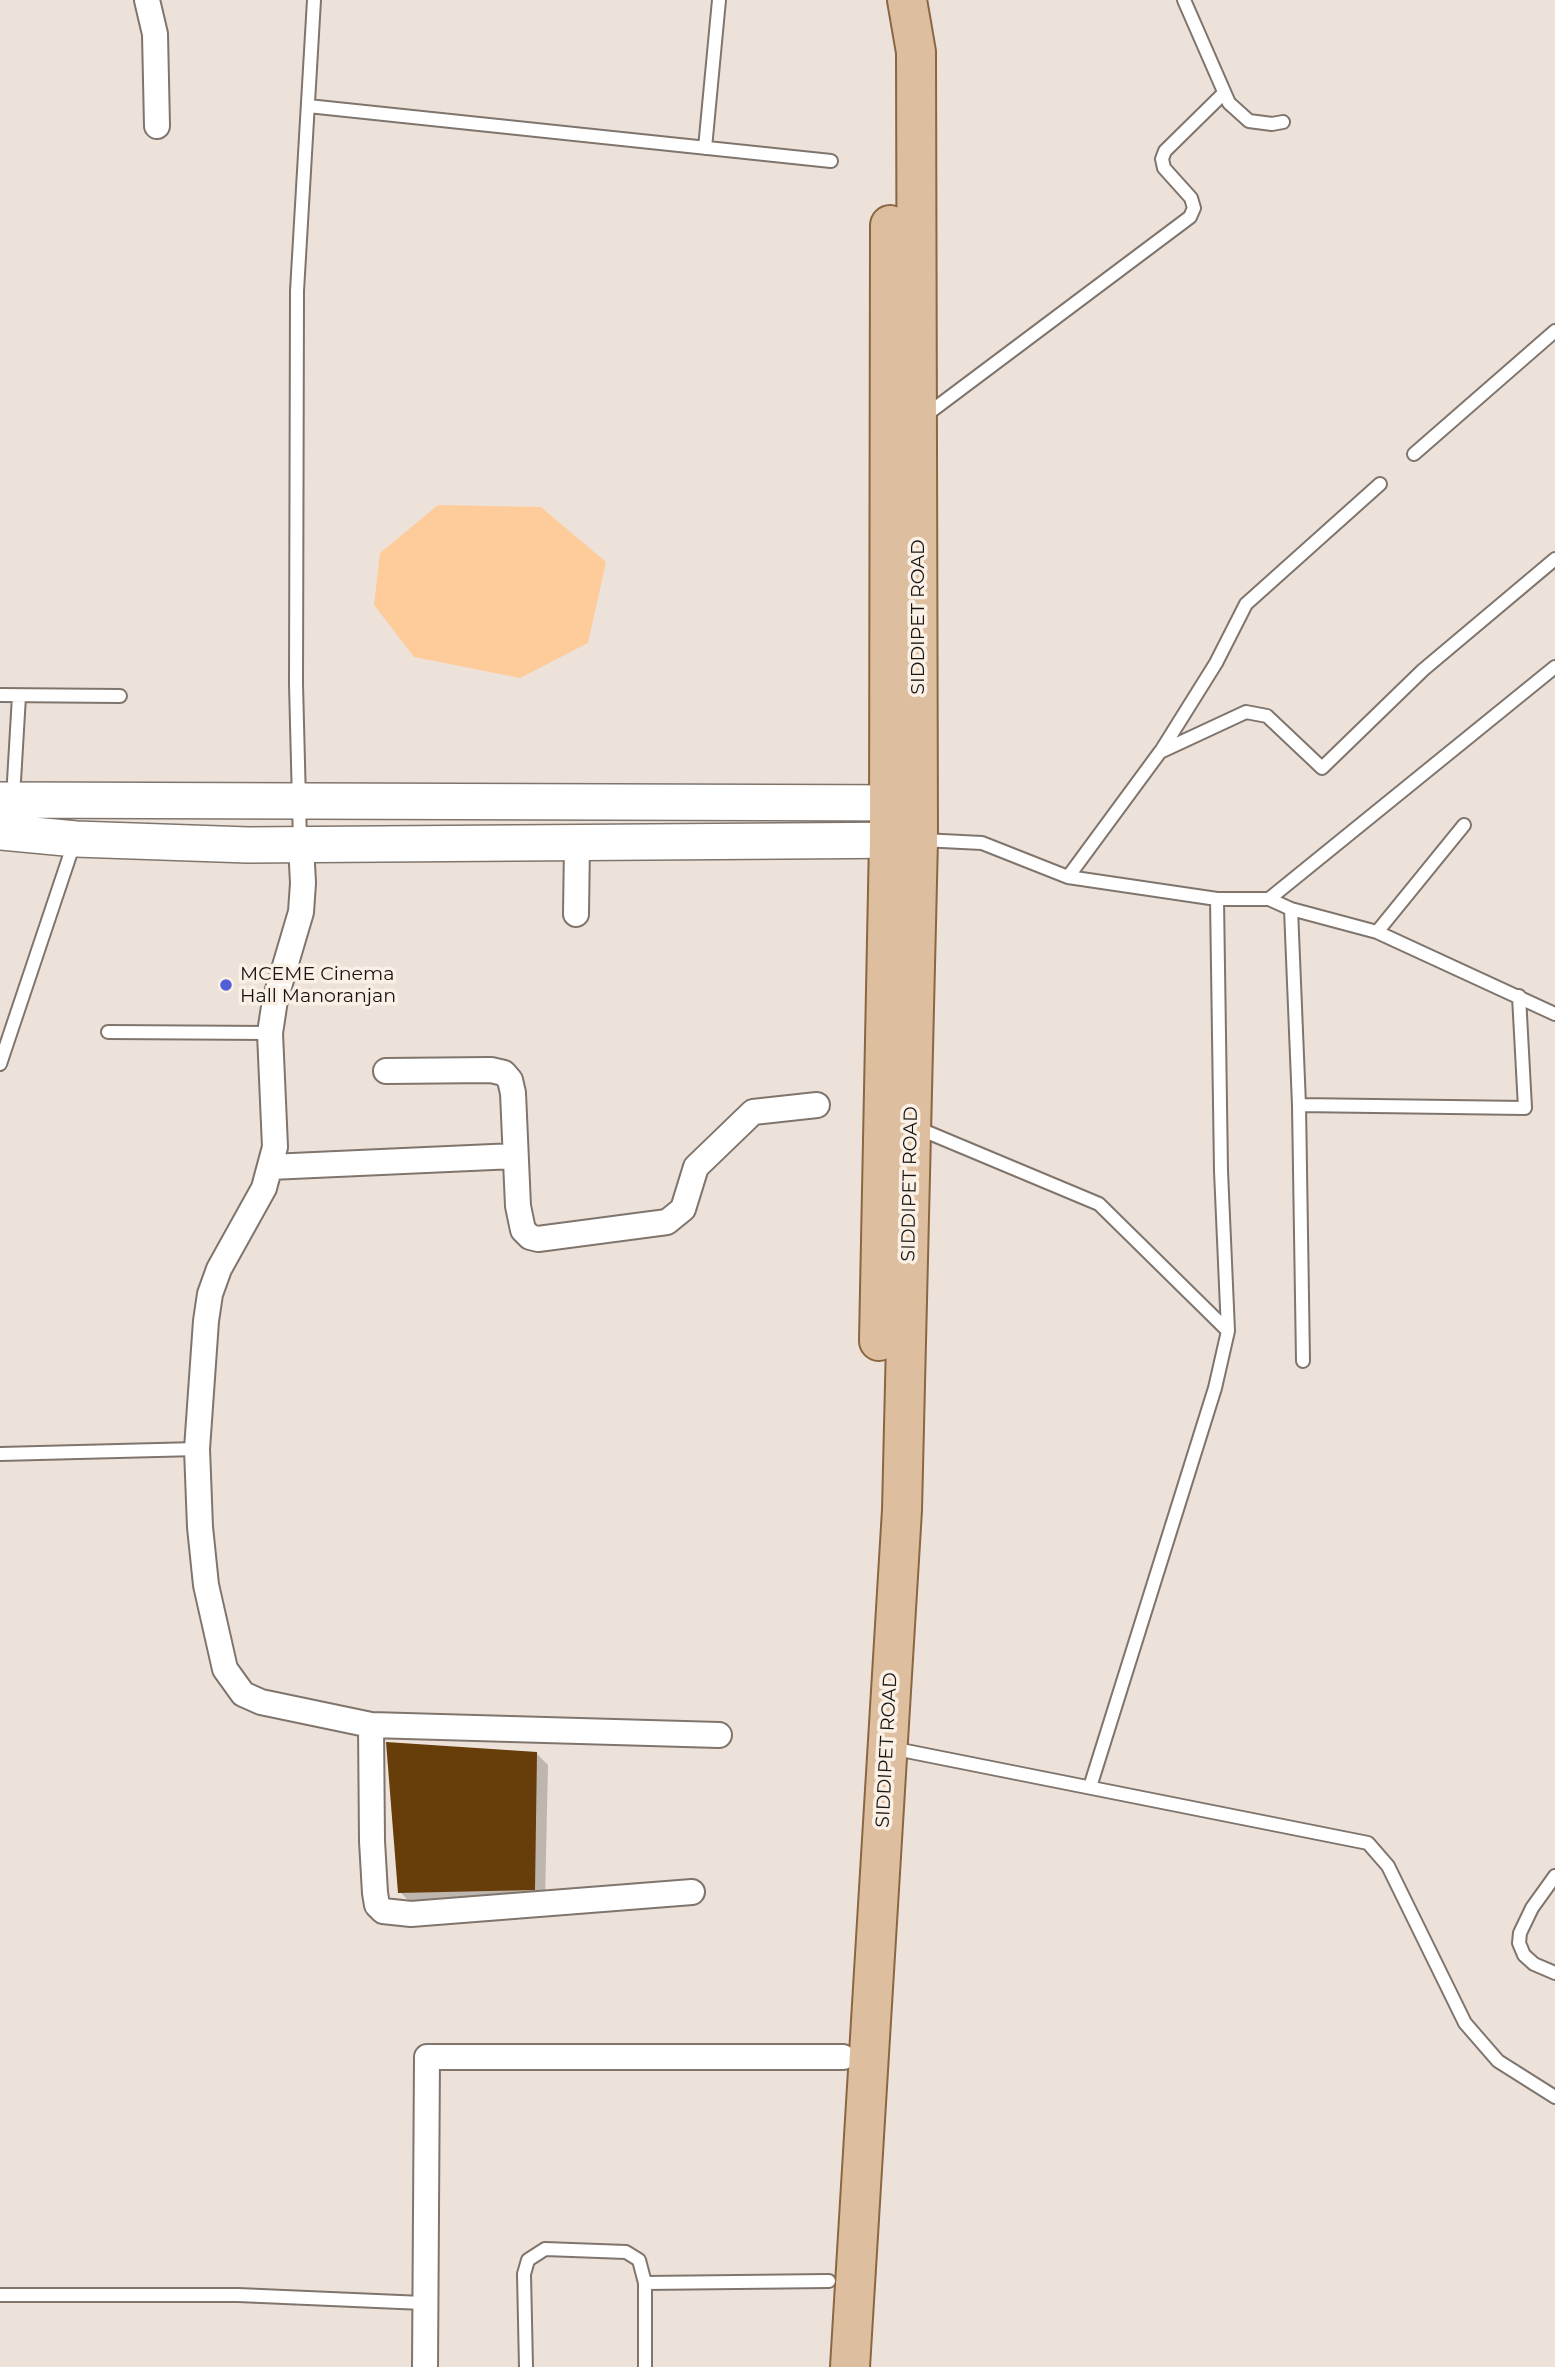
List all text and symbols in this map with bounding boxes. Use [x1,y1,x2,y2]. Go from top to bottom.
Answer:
street label: SIDDIPET ROAD [907,539,929,695]
place label: MCEME Cinema Hall Manoranjan [240,963,396,1007]
marker: MCEME Cinema Hall Manoranjan [218,977,234,993]
street label: SIDDIPET ROAD [897,1106,923,1262]
street label: SIDDIPET ROAD [872,1672,902,1828]

